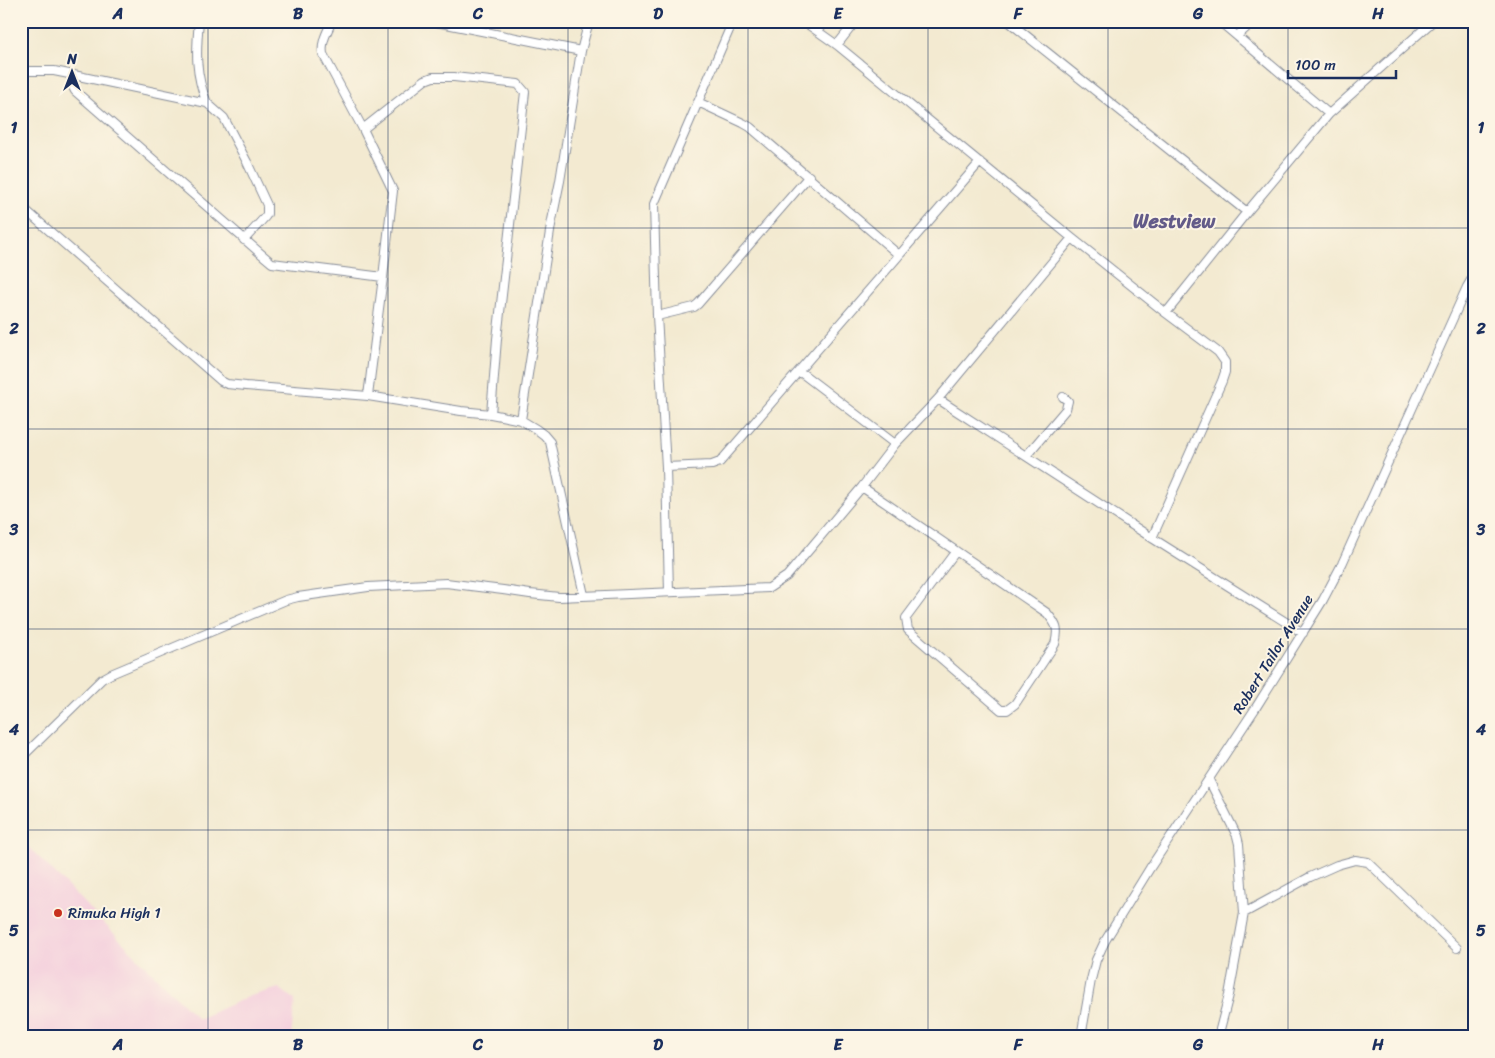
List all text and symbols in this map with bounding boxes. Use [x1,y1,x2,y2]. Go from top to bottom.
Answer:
text: A [112,0,123,28]
text: B [293,0,304,28]
text: C [472,0,484,28]
text: D [653,0,663,28]
text: E [834,0,844,28]
text: F [1013,0,1024,28]
text: G [1192,0,1204,28]
text: H [1371,0,1384,28]
text: N [66,47,77,72]
north arrow [48,48,98,98]
scale bar [1288,48,1395,80]
text: 100 m [1295,52,1336,78]
text: 1 [11,113,18,142]
text: 1 [1478,113,1485,142]
district label: Westview [1133,204,1216,239]
text: 2 [8,314,19,343]
text: 2 [1475,314,1486,343]
text: 3 [9,515,19,544]
text: 3 [1476,515,1486,544]
street label: Robert Tailor Avenue [1226,589,1321,719]
text: 4 [8,715,19,744]
text: 4 [1475,715,1486,744]
place label: Rimuka High 1 [68,900,161,926]
marker: Rimuka High 1 [52,907,64,919]
text: 5 [9,916,19,945]
text: 5 [1476,916,1486,945]
text: A [112,1030,123,1058]
text: B [293,1030,304,1058]
text: C [472,1030,484,1058]
text: D [653,1030,663,1058]
text: E [834,1030,844,1058]
text: F [1013,1030,1024,1058]
text: G [1192,1030,1204,1058]
text: H [1371,1030,1384,1058]

